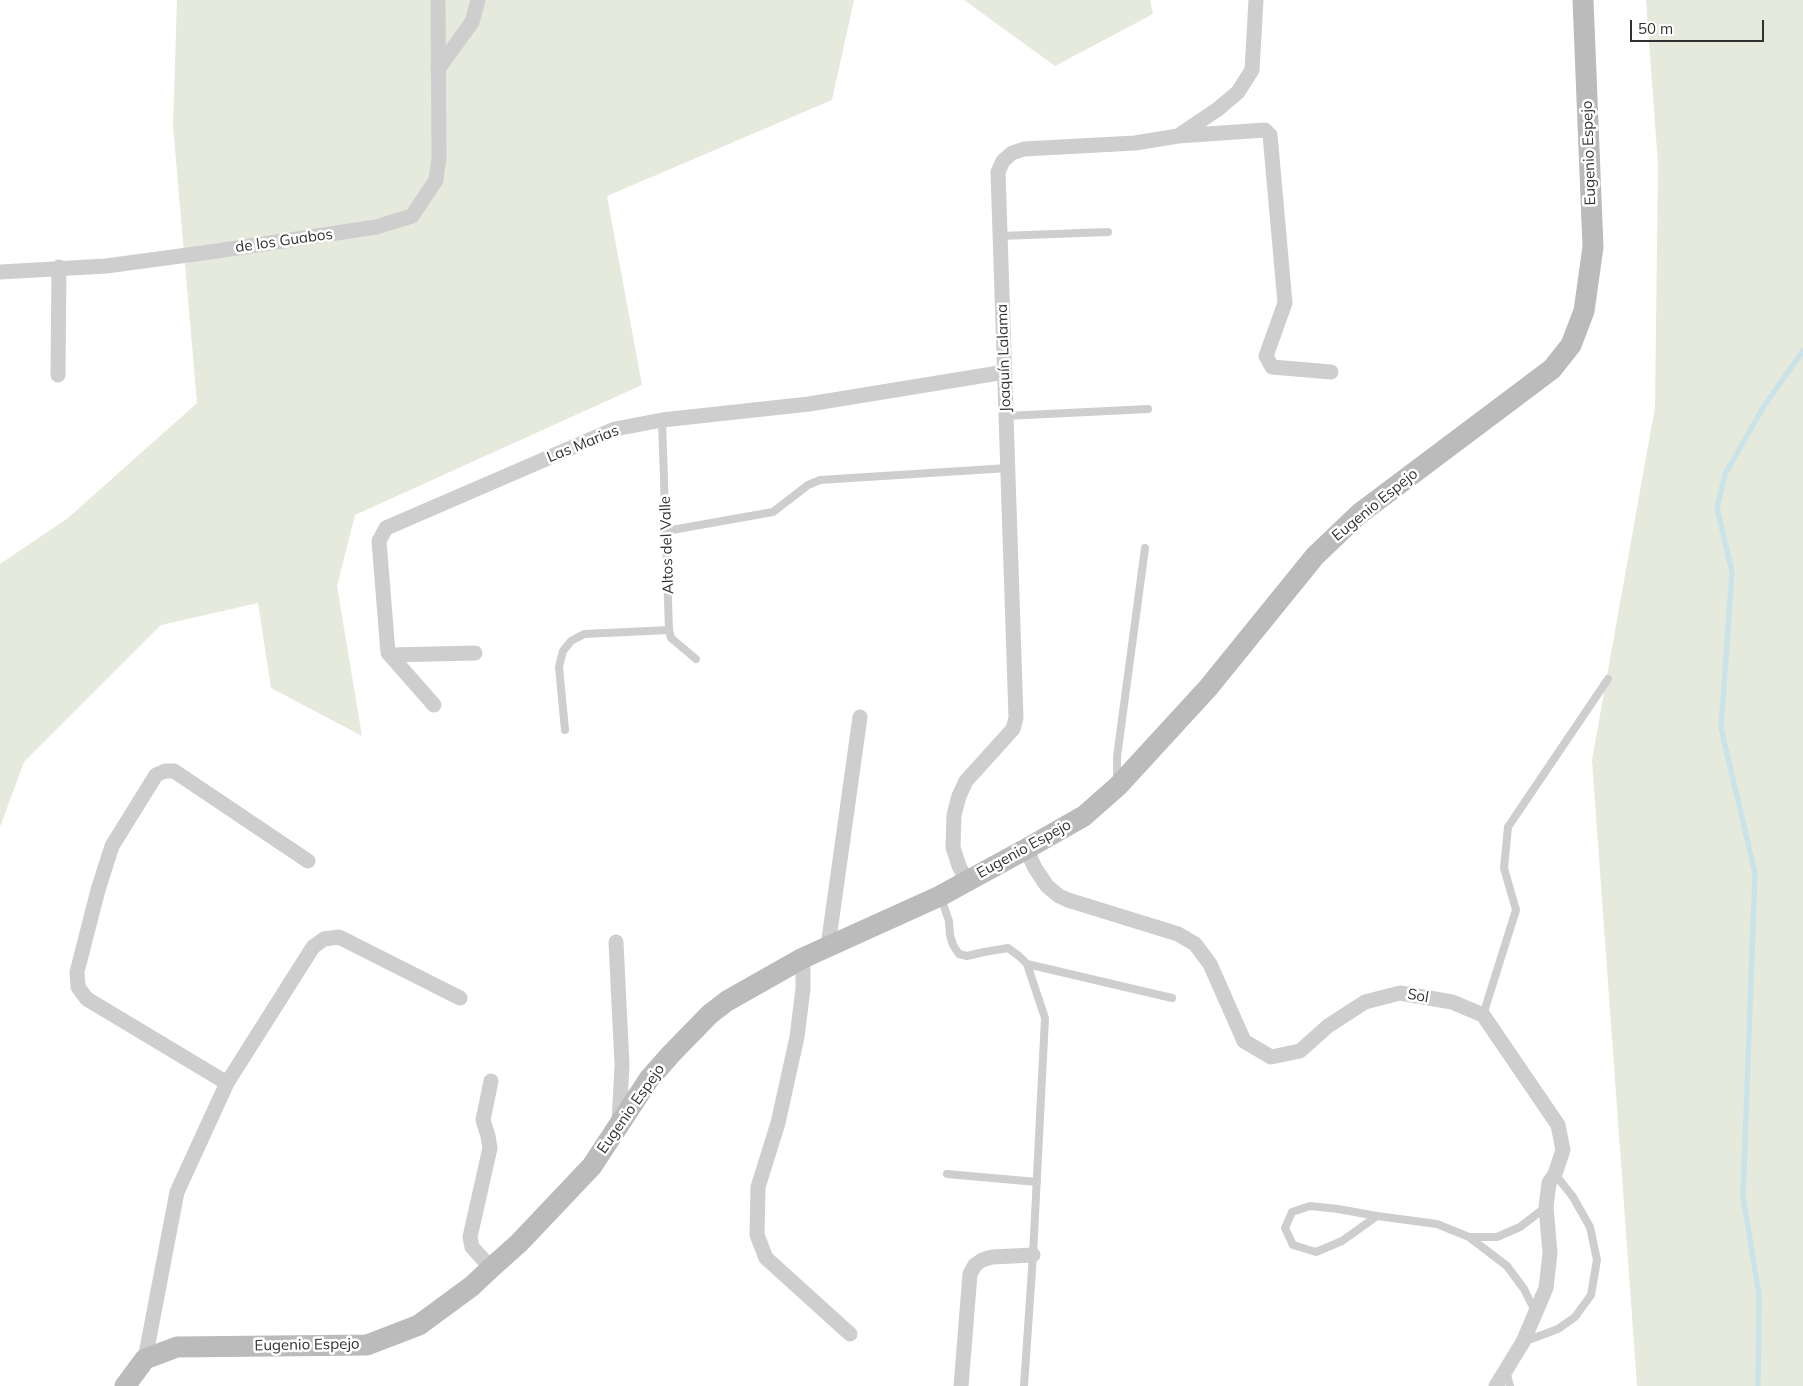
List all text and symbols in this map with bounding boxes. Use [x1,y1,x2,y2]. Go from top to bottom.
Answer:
scale bar [1633,10,1767,42]
text: 50 m [1638,19,1673,38]
street label: Eugenio Espejo [1578,100,1600,206]
street label: de los Guabos [234,225,334,257]
street label: Joaquín Lalama [993,304,1015,412]
street label: Las Marias [544,421,622,467]
street label: Eugenio Espejo [1329,465,1421,545]
street label: Altos del Valle [656,496,678,594]
street label: Eugenio Espejo [974,816,1074,882]
street label: Sol [1406,985,1430,1007]
street label: Eugenio Espejo [594,1061,668,1157]
street label: Eugenio Espejo [254,1335,360,1355]

